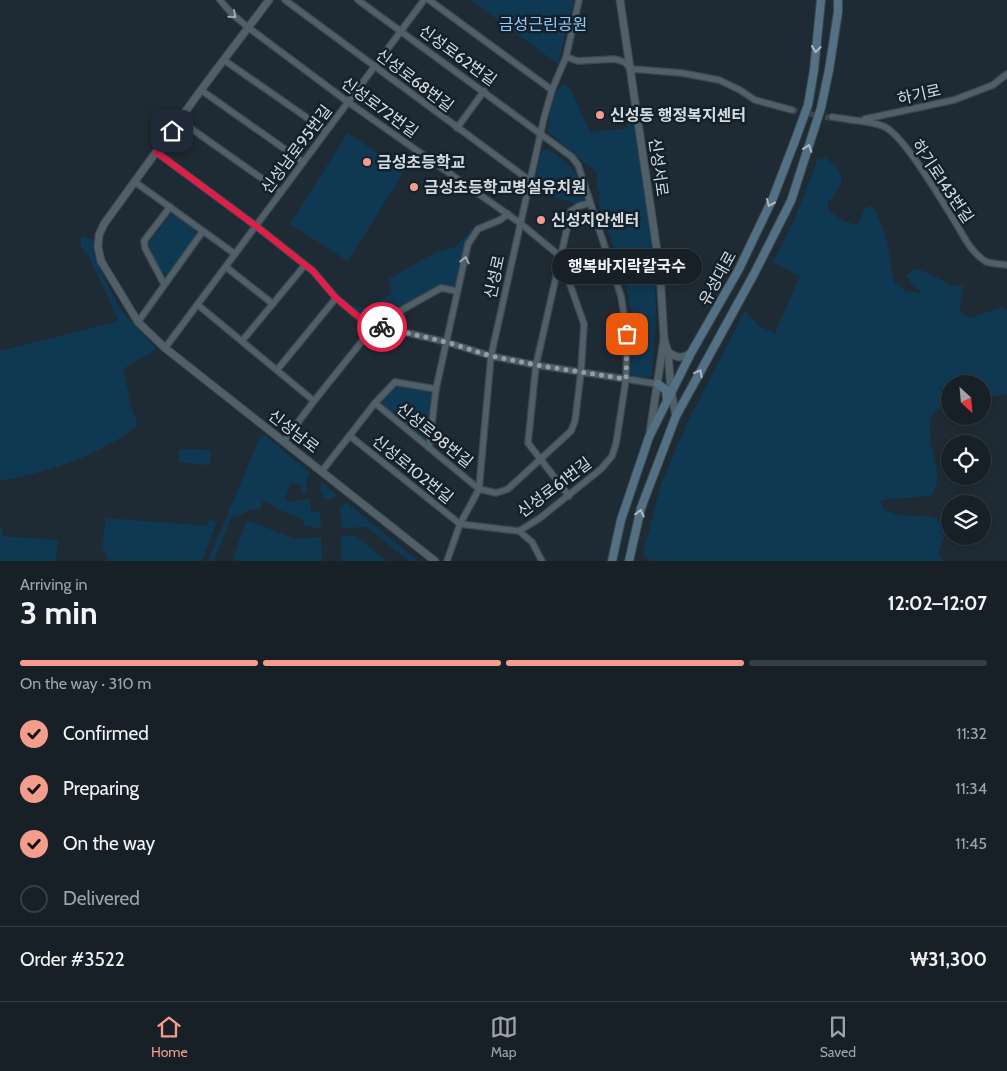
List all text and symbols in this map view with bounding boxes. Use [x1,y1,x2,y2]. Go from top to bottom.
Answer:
one-way arrow [228,9,237,18]
park label: 금성근린공원 [499,15,587,34]
street label: 신성로62번길 [415,21,500,90]
street label: 신성로68번길 [372,45,457,116]
one-way arrow [811,45,822,53]
street label: 신성로72번길 [338,73,422,142]
street label: 하기로 [895,80,943,109]
street label: 신성남로95번길 [257,101,336,197]
place label: 신성동 행정복지센터 [610,106,746,125]
marker: 신성동 행정복지센터 [594,109,606,121]
pin [151,110,193,152]
icon: home [158,117,186,145]
street label: 하기로143번길 [908,136,978,227]
street label: 신성서로 [645,137,672,198]
one-way arrow [803,145,813,153]
place label: 금성초등학교 [377,153,466,172]
marker: 금성초등학교 [361,156,373,168]
place label: 금성초등학교병설유치원 [424,178,586,197]
marker: 금성초등학교병설유치원 [408,181,420,193]
one-way arrow [766,198,776,207]
place label: 신성치안센터 [551,211,639,230]
marker: 신성치안센터 [535,214,547,226]
street label: 유성대로 [695,248,740,309]
callout: 행복바지락칼국수 [552,249,702,284]
street label: 신성로 [481,253,508,301]
one-way arrow [459,256,470,265]
text: 행복바지락칼국수 [568,257,686,276]
courier [357,302,407,352]
icon: bike [368,313,396,341]
pin [606,313,648,355]
icon: bag [613,320,641,348]
one-way arrow [693,369,703,378]
north arrow [941,375,991,425]
map controls [941,375,991,545]
street label: 신성로98번길 [393,399,477,472]
street label: 신성남로 [265,406,323,457]
street label: 신성로102번길 [368,431,457,508]
button: locate [941,435,991,485]
street label: 신성로61번길 [514,453,595,521]
button: layers [941,495,991,545]
one-way arrow [634,509,645,518]
text: Arriving in [20,575,87,594]
text: 12:02–12:07 [888,592,987,615]
text: 3 min [20,593,98,632]
text: On the way · 310 m [20,674,151,693]
icon: check [20,720,48,748]
text: Confirmed [63,722,149,745]
text: 11:32 [956,724,987,743]
icon: check [20,775,48,803]
text: Preparing [63,777,139,800]
text: 11:34 [955,779,987,798]
icon: check [20,830,48,858]
text: On the way [63,832,155,855]
text: 11:45 [955,834,987,853]
text: Delivered [63,887,140,910]
text: Order #3522 [20,948,125,971]
text: ₩31,300 [910,948,987,971]
tab: Home [151,1013,188,1061]
tab: Map [490,1013,518,1061]
tab: Saved [820,1013,856,1061]

